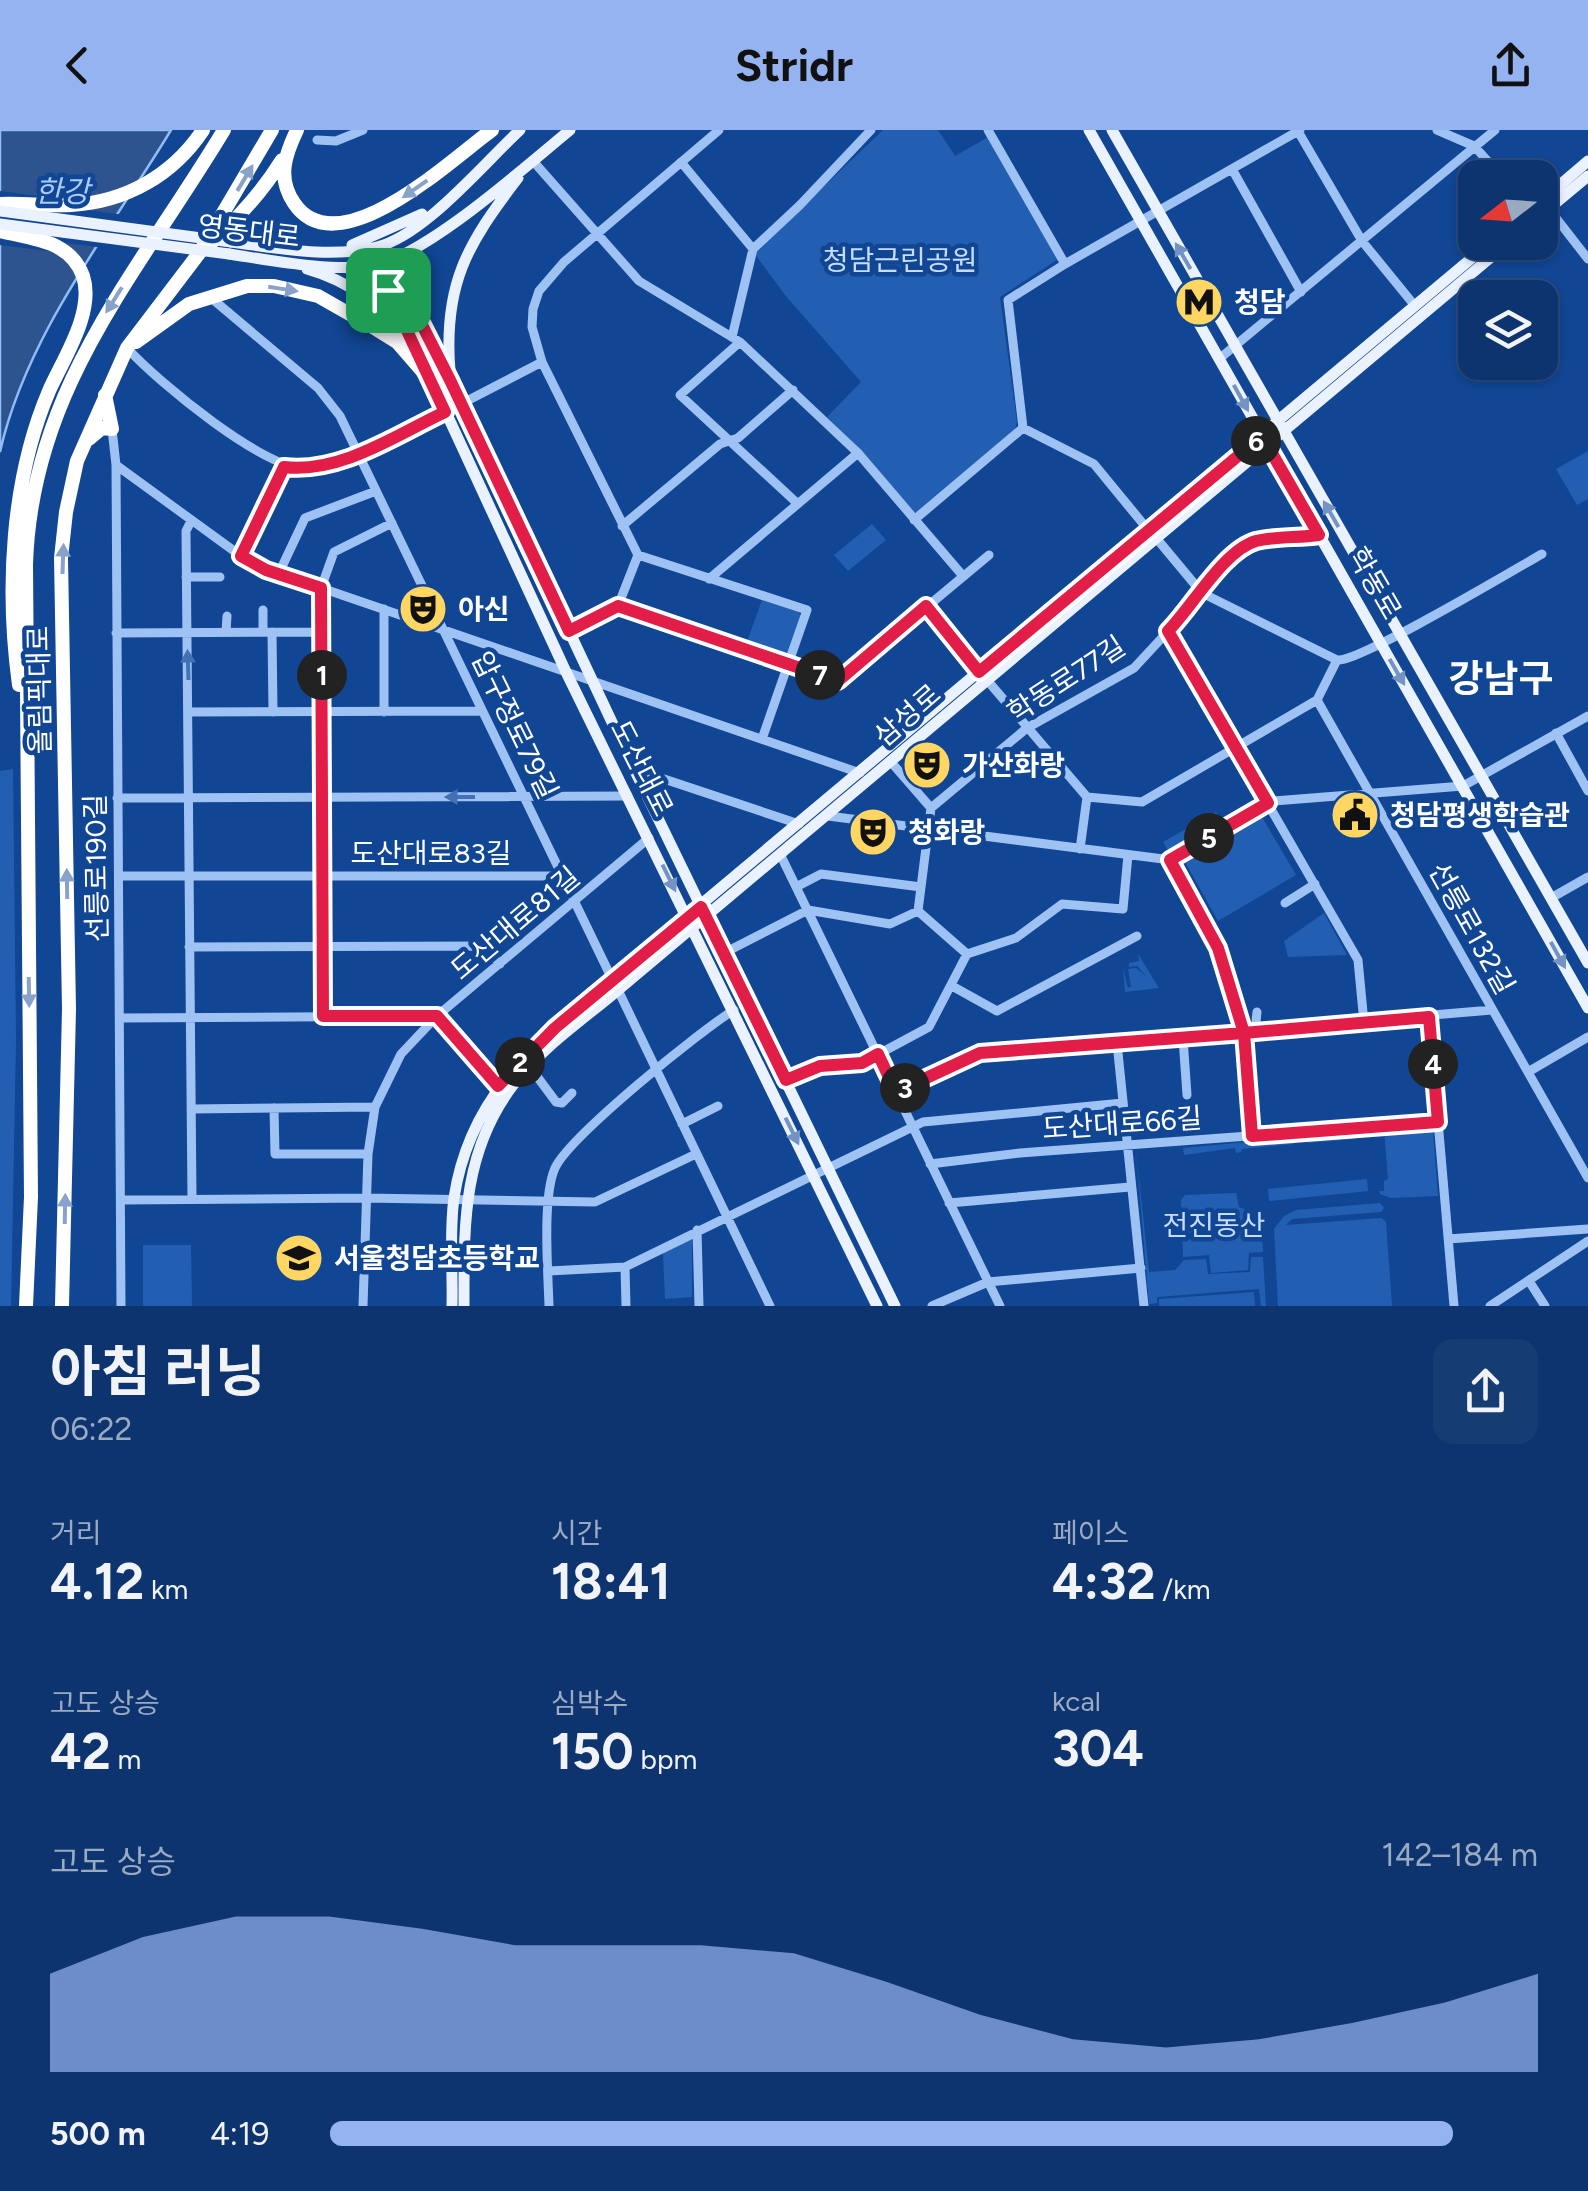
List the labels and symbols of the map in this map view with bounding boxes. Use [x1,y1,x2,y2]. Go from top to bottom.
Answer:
north arrow [1458,160,1558,260]
one-way arrow [235,164,254,191]
water label: 한강 [34,173,93,210]
one-way arrow [402,179,428,199]
street label: 영동대로 [196,208,302,254]
one-way arrow [1175,241,1192,270]
park label: 청담근린공원 [823,243,977,277]
pin [346,248,431,333]
metro station icon: 청담 [1173,276,1225,328]
one-way arrow [268,282,299,297]
place label: 청담 [1234,285,1286,319]
one-way arrow [106,287,124,314]
one-way arrow [1232,383,1249,412]
pin: 6 [1231,416,1281,466]
one-way arrow [1323,500,1340,528]
street label: 학동로 [1341,541,1409,625]
one-way arrow [55,542,71,574]
theatre icon: 아신 [397,583,449,635]
place label: 아신 [458,592,510,626]
street label: 올림픽대로 [21,625,57,755]
street label: 학동로77길 [1001,628,1131,730]
street label: 압구정로79길 [465,646,565,804]
one-way arrow [179,649,195,681]
pin: 1 [297,650,347,700]
pin: 7 [795,650,845,700]
district label: 강남구 [1449,656,1553,702]
one-way arrow [1388,658,1405,686]
street label: 삼성로 [867,677,947,753]
street label: 도산대로 [603,714,681,822]
theatre icon: 가산화랑 [901,739,953,791]
place label: 가산화랑 [962,748,1065,782]
one-way arrow [444,789,476,805]
public building icon: 청담평생학습관 [1329,789,1381,841]
street label: 선릉로190길 [78,794,114,942]
place label: 청담평생학습관 [1390,798,1570,832]
theatre icon: 청화랑 [847,806,899,858]
pin: 5 [1184,813,1234,863]
place label: 청화랑 [908,815,985,849]
street label: 도산대로83길 [350,836,512,870]
street label: 선릉로132길 [1422,856,1522,1000]
street label: 도산대로81길 [444,859,586,987]
one-way arrow [660,864,677,893]
one-way arrow [59,867,75,899]
one-way arrow [1549,940,1566,969]
one-way arrow [22,977,38,1009]
pin: 2 [495,1037,545,1087]
pin: 4 [1408,1039,1458,1089]
pin: 3 [880,1063,930,1113]
street label: 도산대로66길 [1041,1100,1203,1146]
one-way arrow [784,1116,801,1145]
one-way arrow [57,1192,73,1224]
park label: 전진동산 [1162,1208,1266,1242]
school or university icon: 서울청담초등학교 [273,1232,325,1284]
place label: 서울청담초등학교 [334,1241,540,1275]

